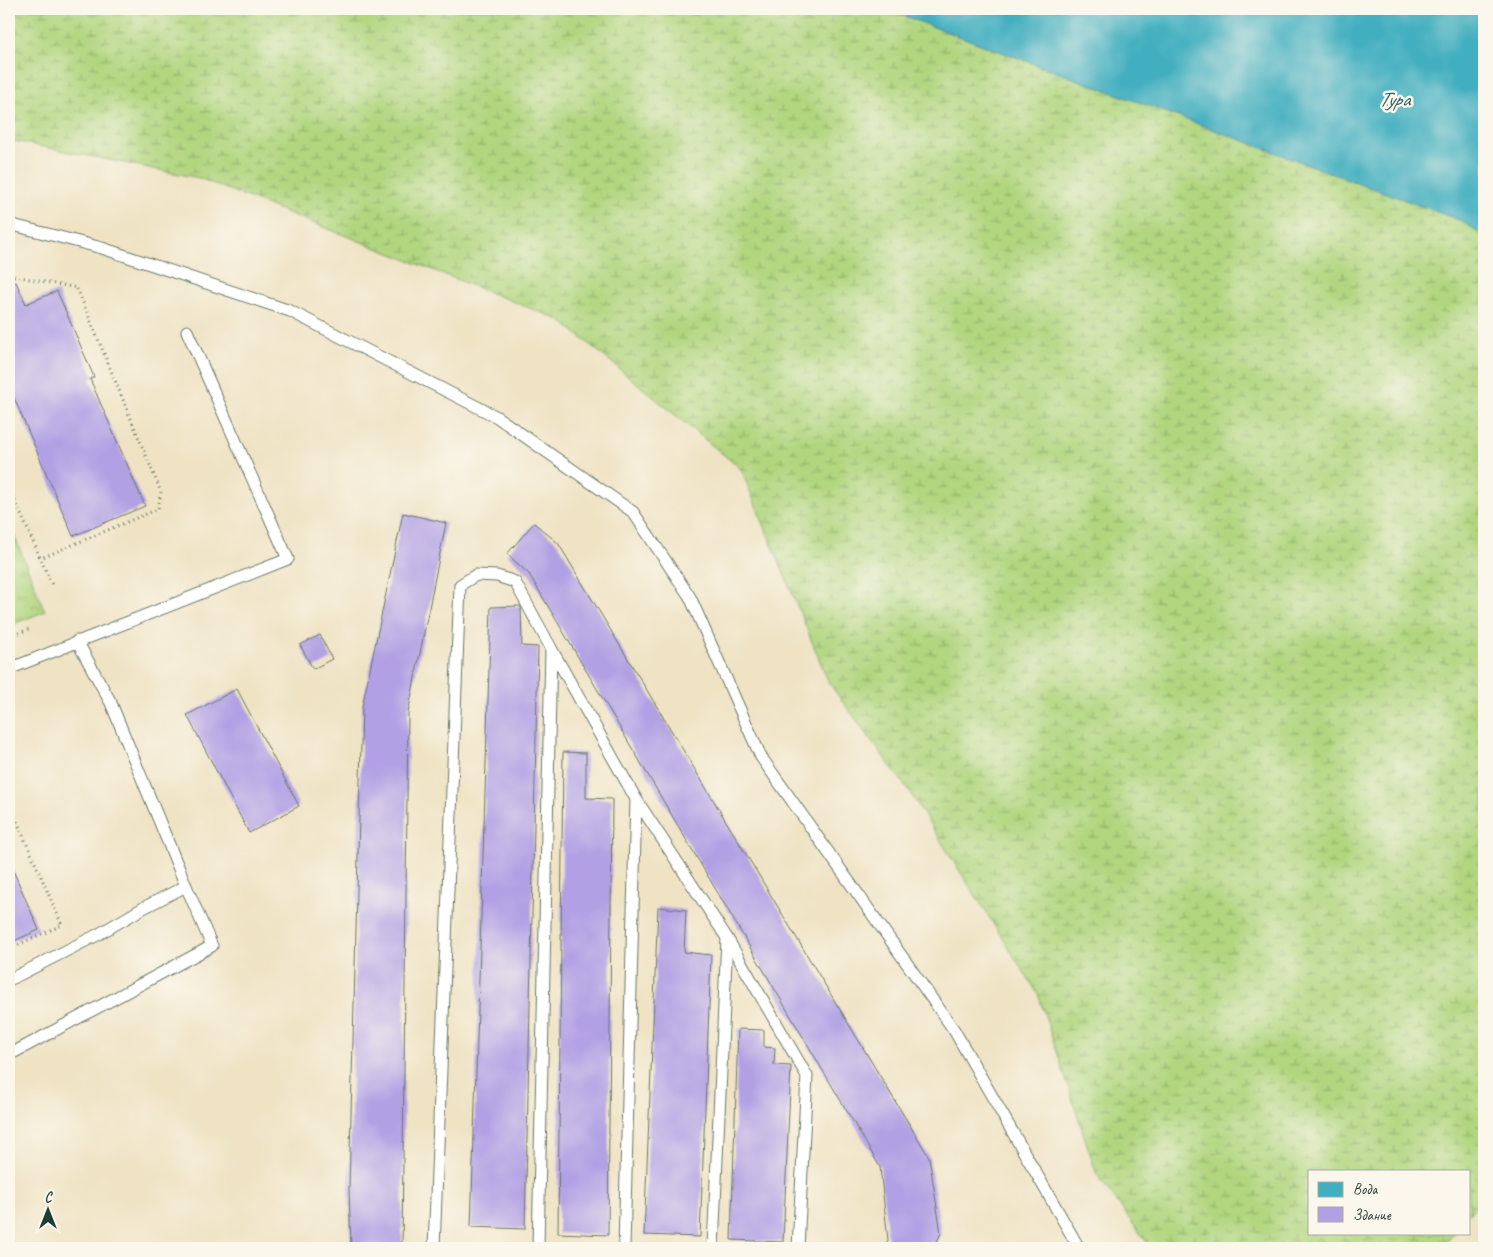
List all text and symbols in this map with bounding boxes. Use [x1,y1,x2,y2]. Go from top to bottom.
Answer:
water label: Тура [1378,86,1412,112]
legend [1308,1170,1470,1234]
text: Вода [1353,1180,1378,1199]
north arrow [22,1184,72,1234]
text: С [45,1189,54,1206]
text: Здание [1353,1206,1392,1225]

